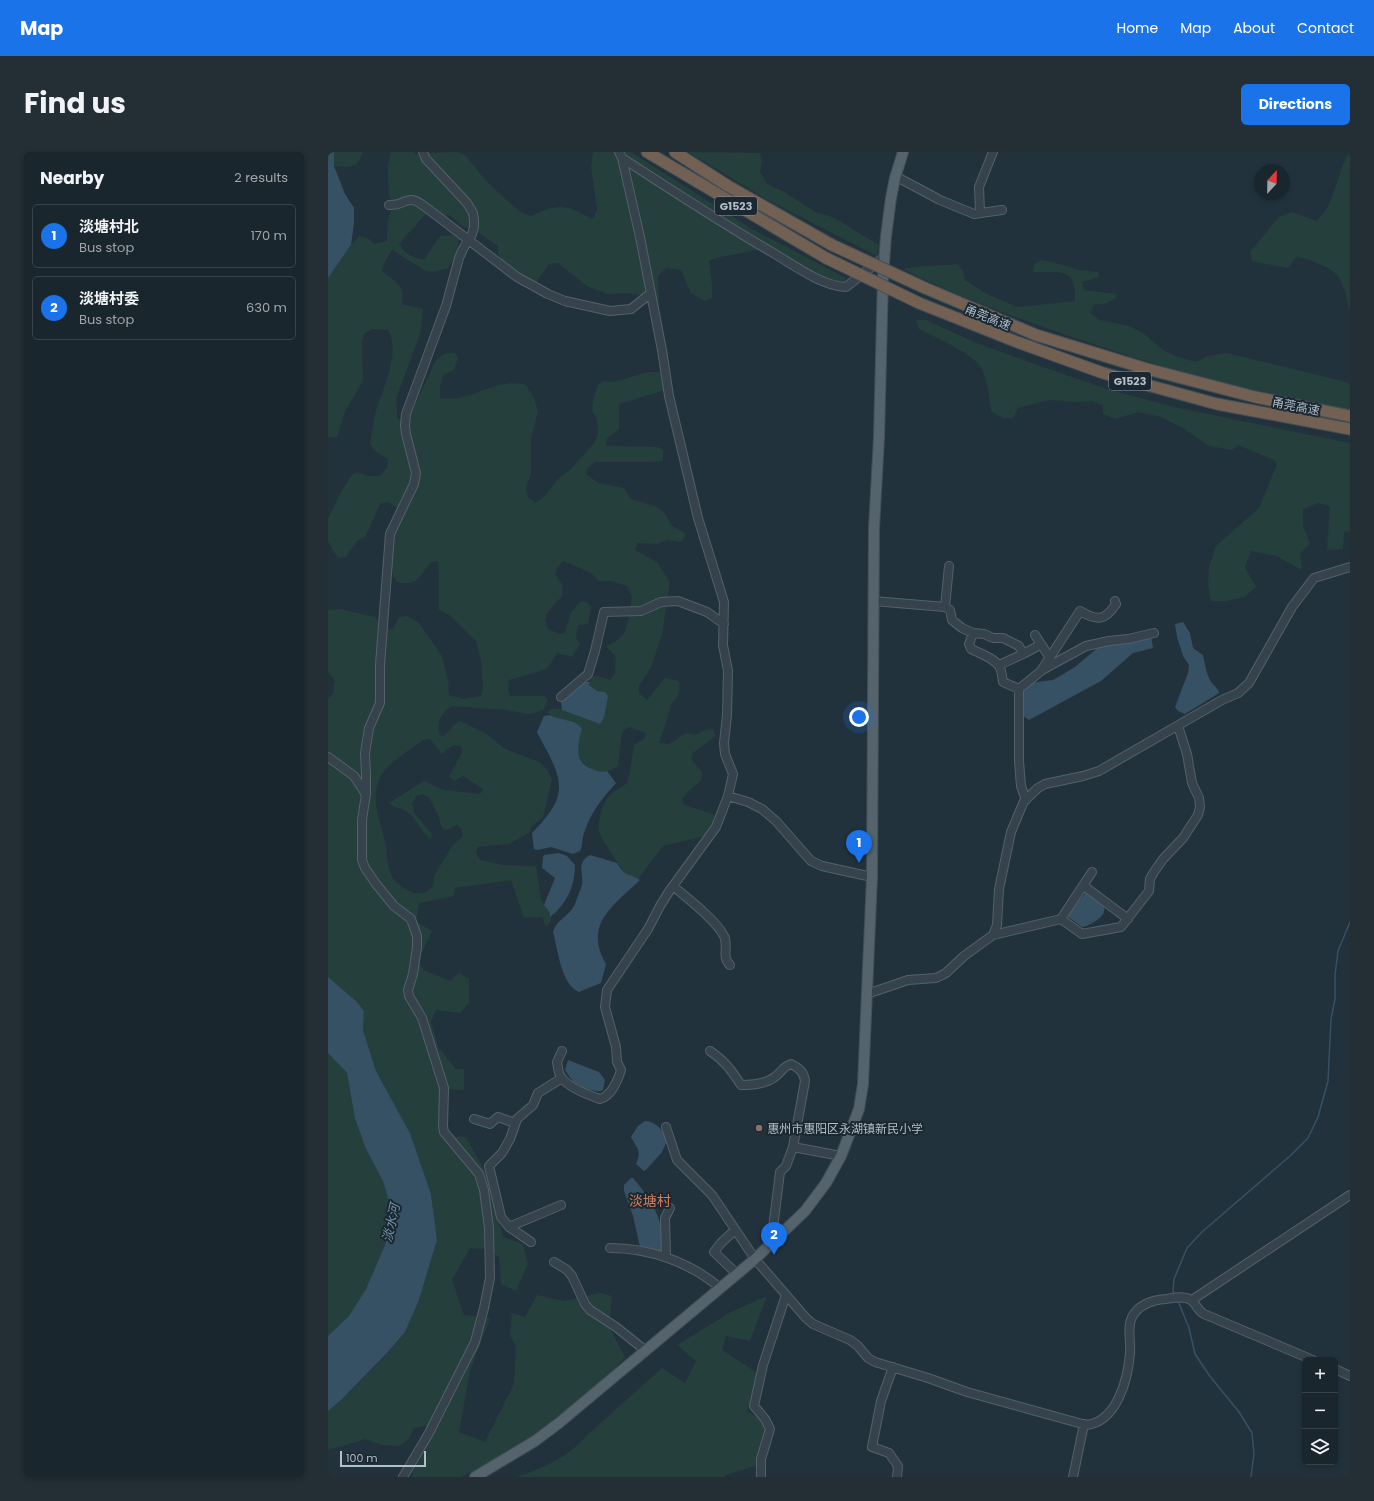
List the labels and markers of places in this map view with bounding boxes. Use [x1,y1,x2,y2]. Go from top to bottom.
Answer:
pin: 1 [846,830,872,863]
place label: 惠州市惠阳区永湖镇新民小学 [767,1120,923,1137]
marker: 惠州市惠阳区永湖镇新民小学 [754,1123,764,1133]
pin: 2 [761,1222,787,1255]

